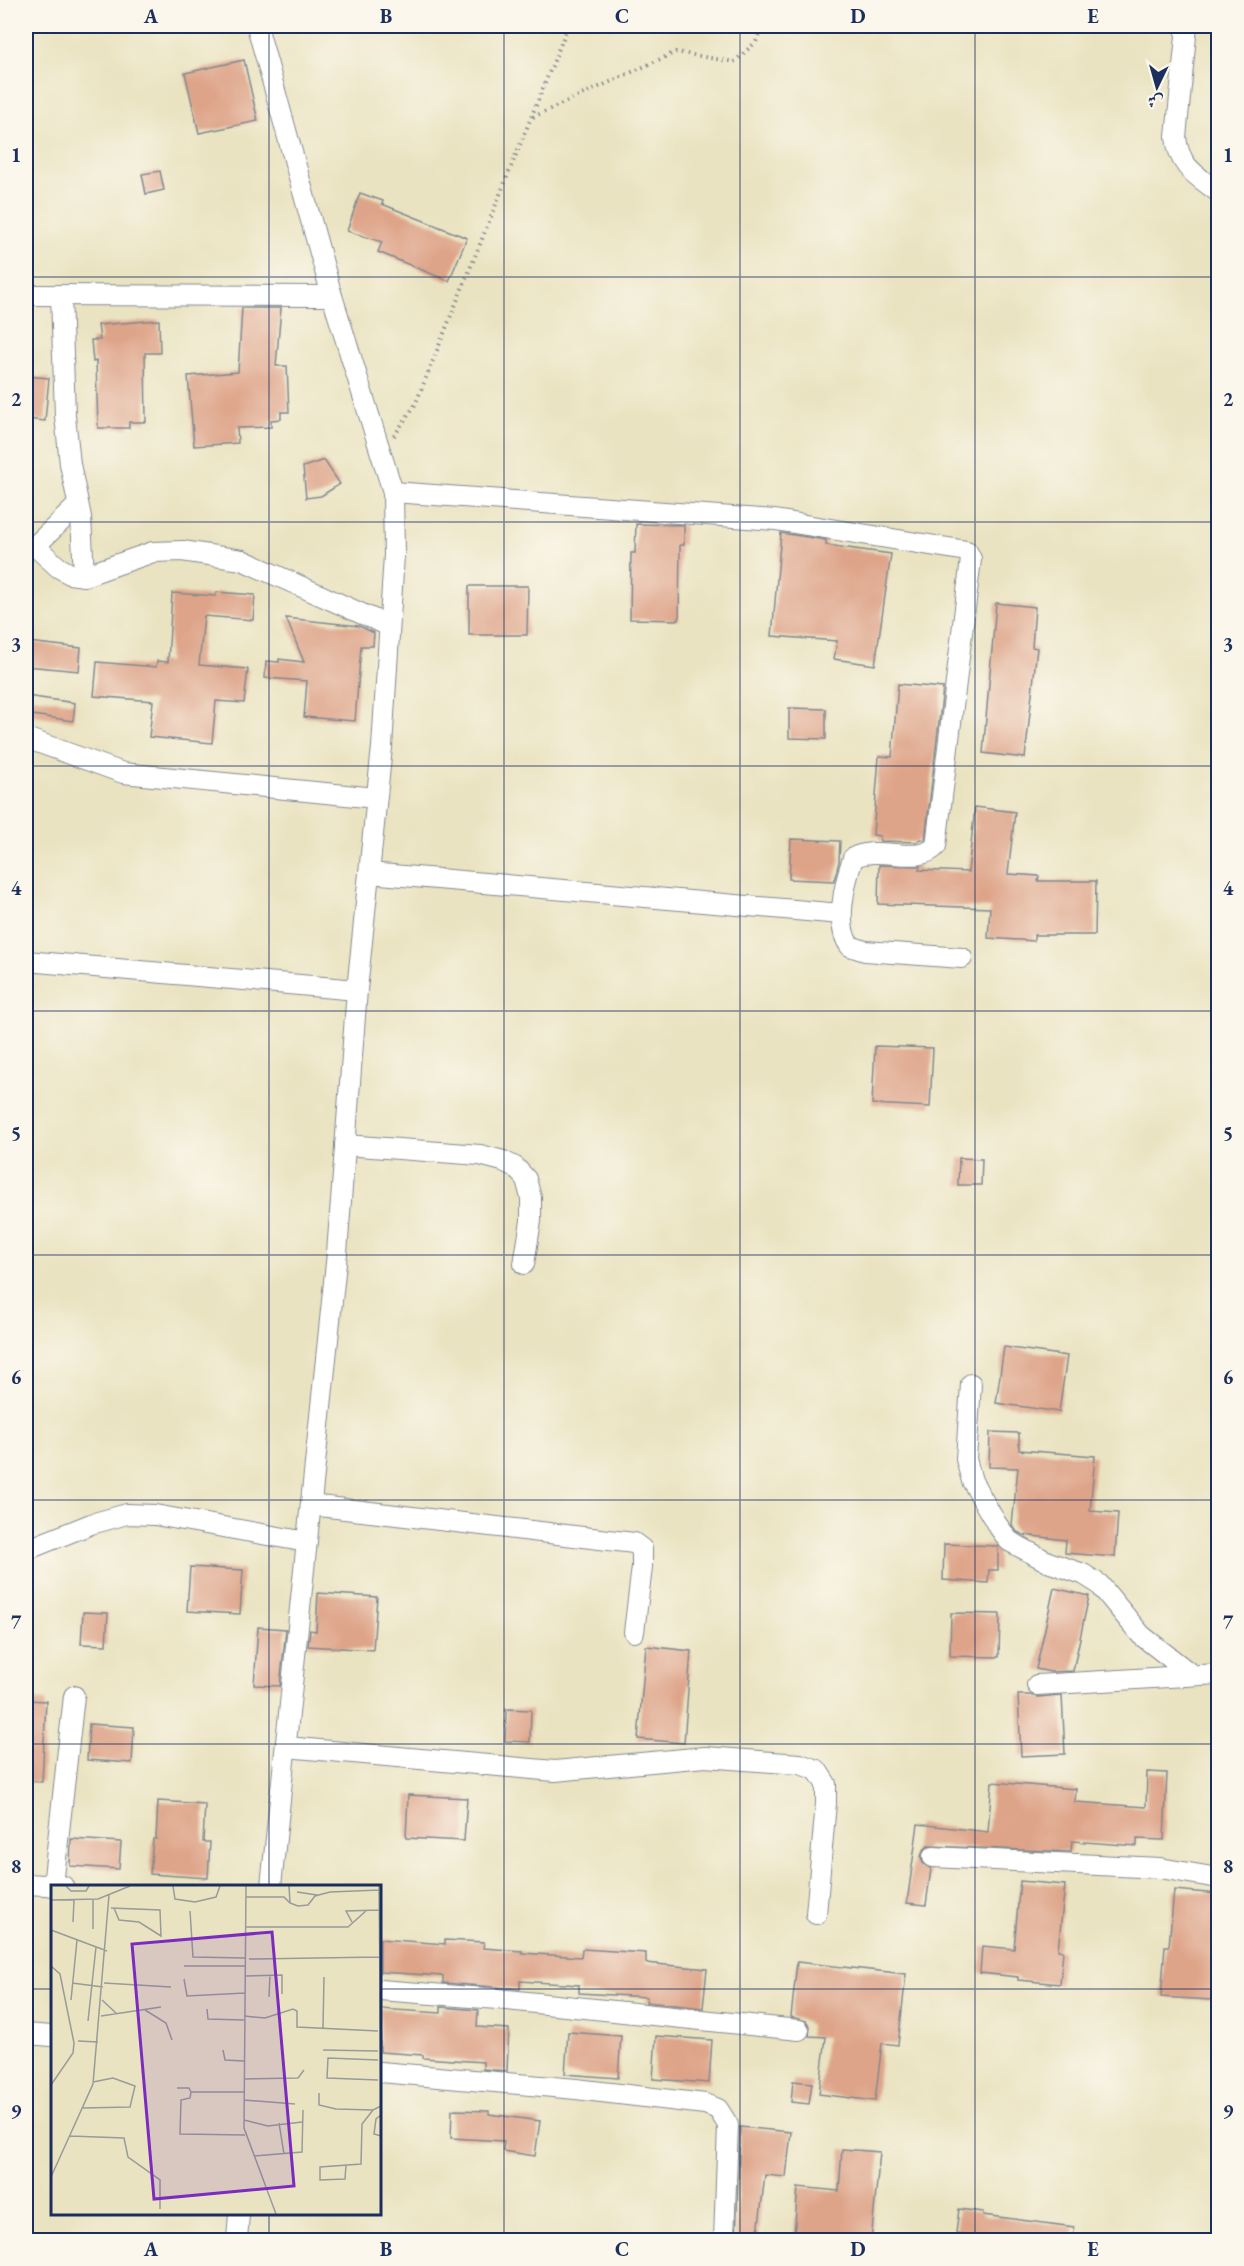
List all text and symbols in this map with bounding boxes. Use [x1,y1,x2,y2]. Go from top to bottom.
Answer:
text: A [143,3,159,29]
text: B [380,3,392,29]
text: C [615,3,629,29]
text: D [850,3,866,29]
text: E [1087,3,1099,29]
north arrow [1127,57,1187,117]
text: ش [1147,90,1165,113]
text: 1 [11,142,21,168]
text: 1 [1223,142,1233,168]
text: 2 [11,386,22,412]
text: 2 [1223,386,1234,412]
text: 3 [11,631,21,657]
text: 3 [1223,631,1233,657]
text: 4 [11,875,22,901]
text: 4 [1223,875,1234,901]
text: 5 [11,1120,21,1146]
text: 5 [1223,1120,1233,1146]
text: 6 [11,1364,22,1390]
text: 6 [1223,1364,1234,1390]
text: 7 [11,1609,22,1635]
text: 7 [1223,1609,1234,1635]
text: 8 [11,1853,21,1879]
text: 8 [1223,1853,1233,1879]
inset map [51,1885,381,2215]
text: 9 [11,2098,22,2124]
text: 9 [1223,2098,1234,2124]
text: A [143,2236,159,2262]
text: B [380,2236,392,2262]
text: C [615,2236,629,2262]
text: D [850,2236,866,2262]
text: E [1087,2236,1099,2262]

